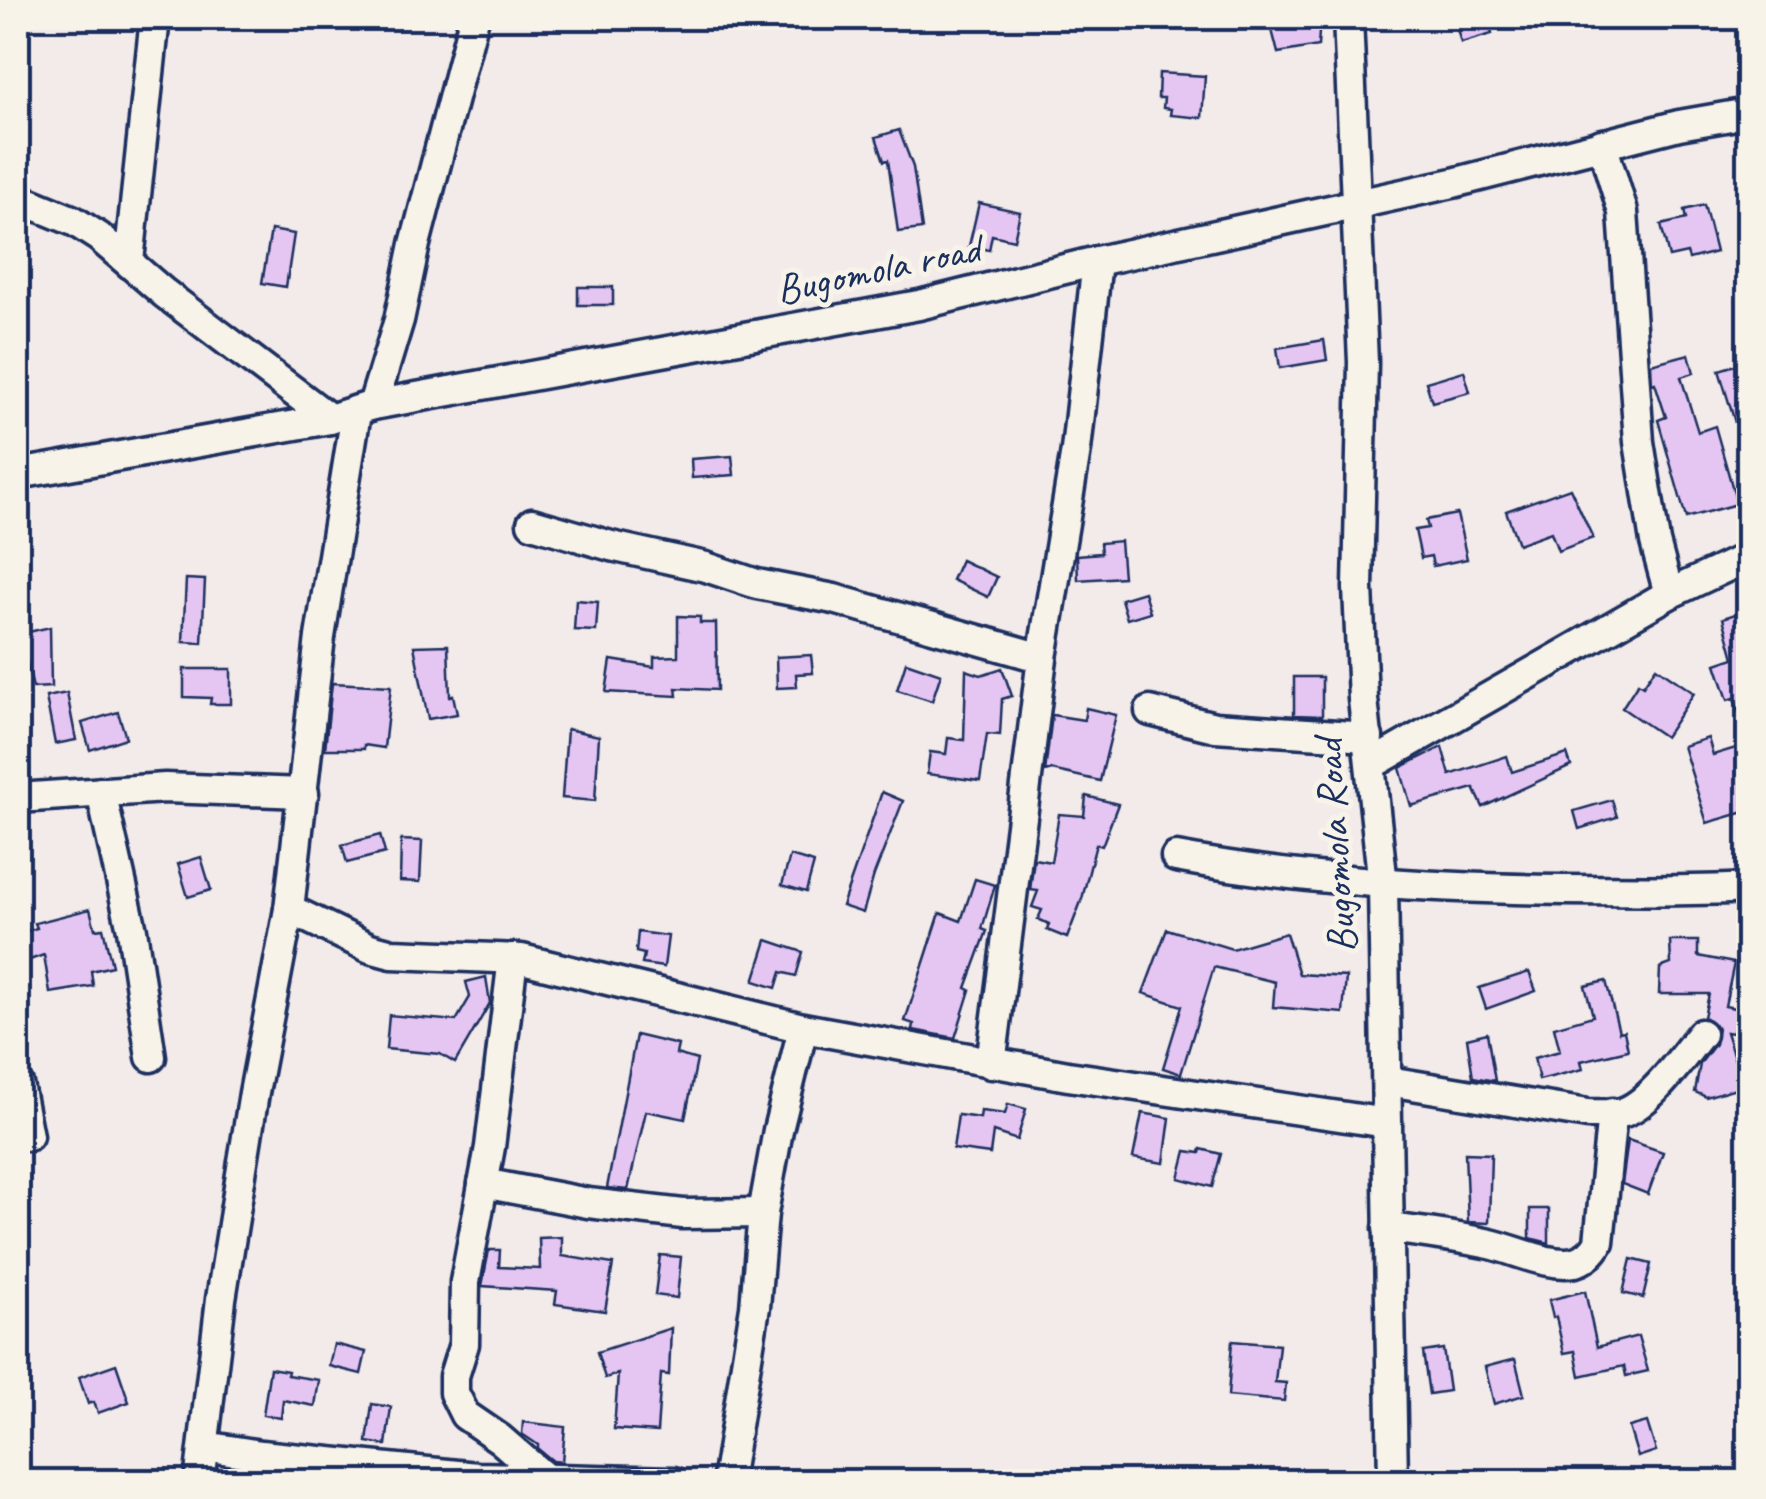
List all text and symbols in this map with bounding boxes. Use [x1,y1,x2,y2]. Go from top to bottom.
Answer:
street label: Bugomola road [771,220,991,316]
street label: Bugomola Road [1301,731,1369,955]

